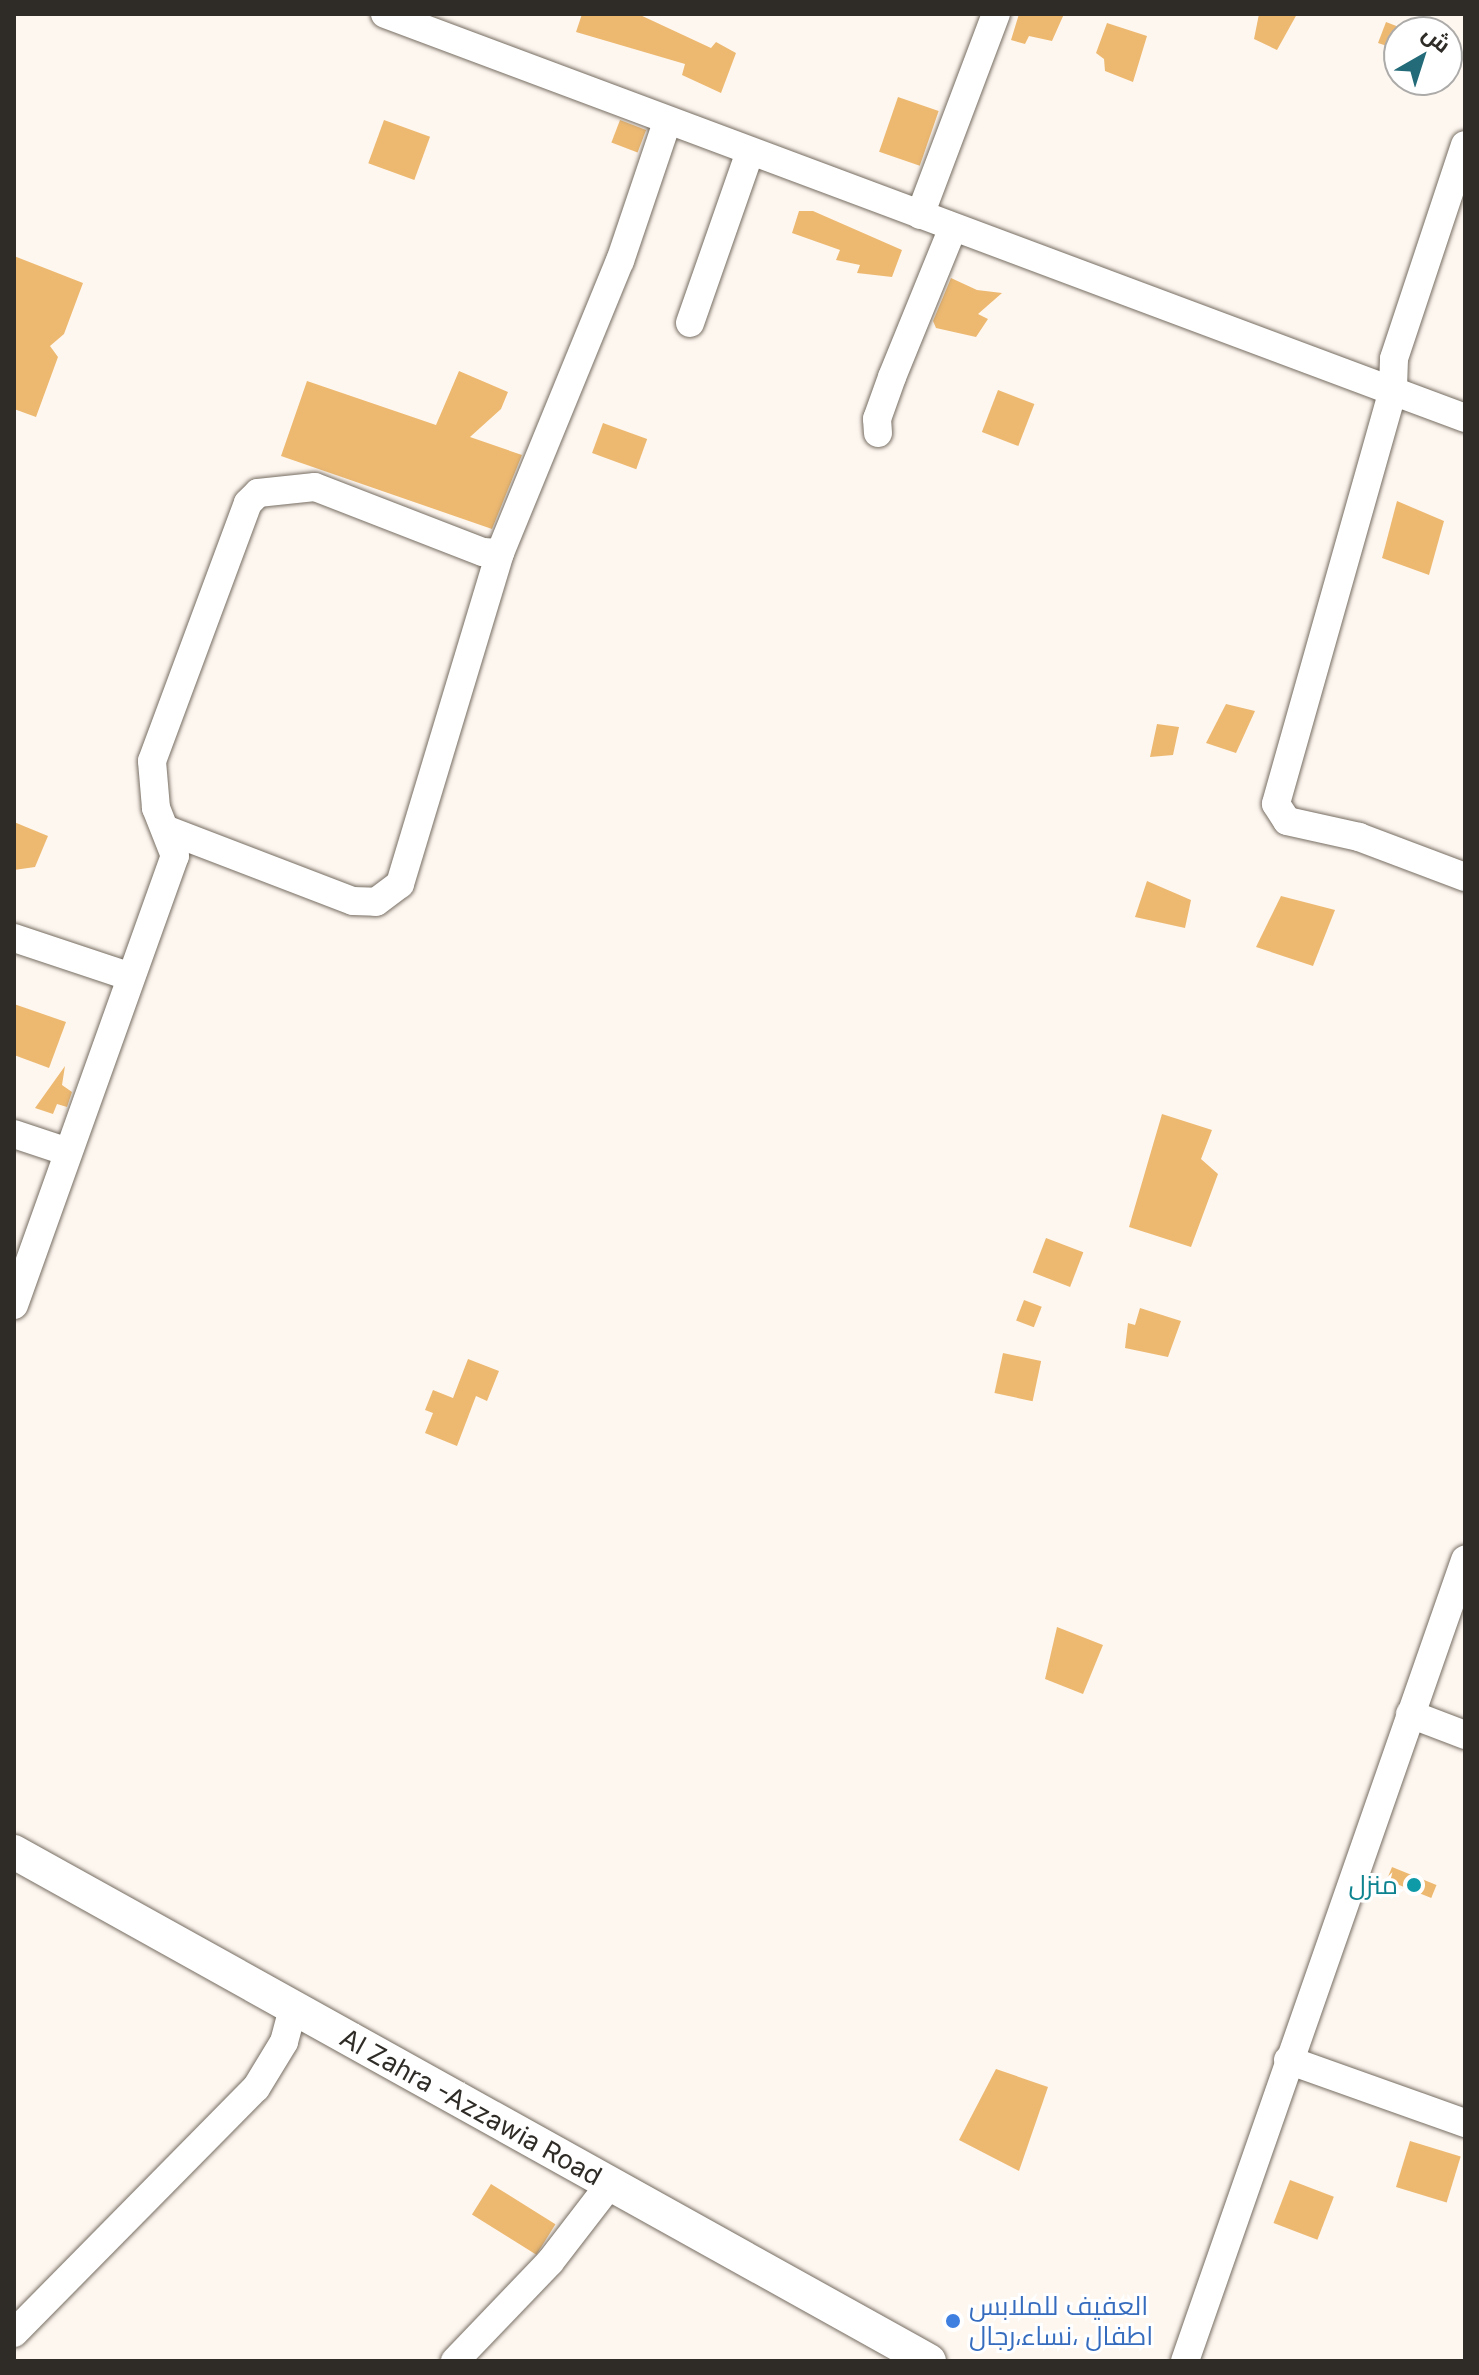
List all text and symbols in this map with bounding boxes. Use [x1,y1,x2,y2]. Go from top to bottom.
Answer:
north arrow [1383,16,1463,96]
text: ش [1418,20,1456,58]
place label: منزل [1349,1869,1398,1901]
marker: منزل [1405,1876,1423,1894]
street label: Al Zahra -Azzawia Road [335,2022,607,2192]
place label: العفيف للملابس اطفال ،نساء،رجال [969,2290,1153,2352]
marker: العفيف للملابس اطفال ،نساء،رجال [944,2312,962,2330]

